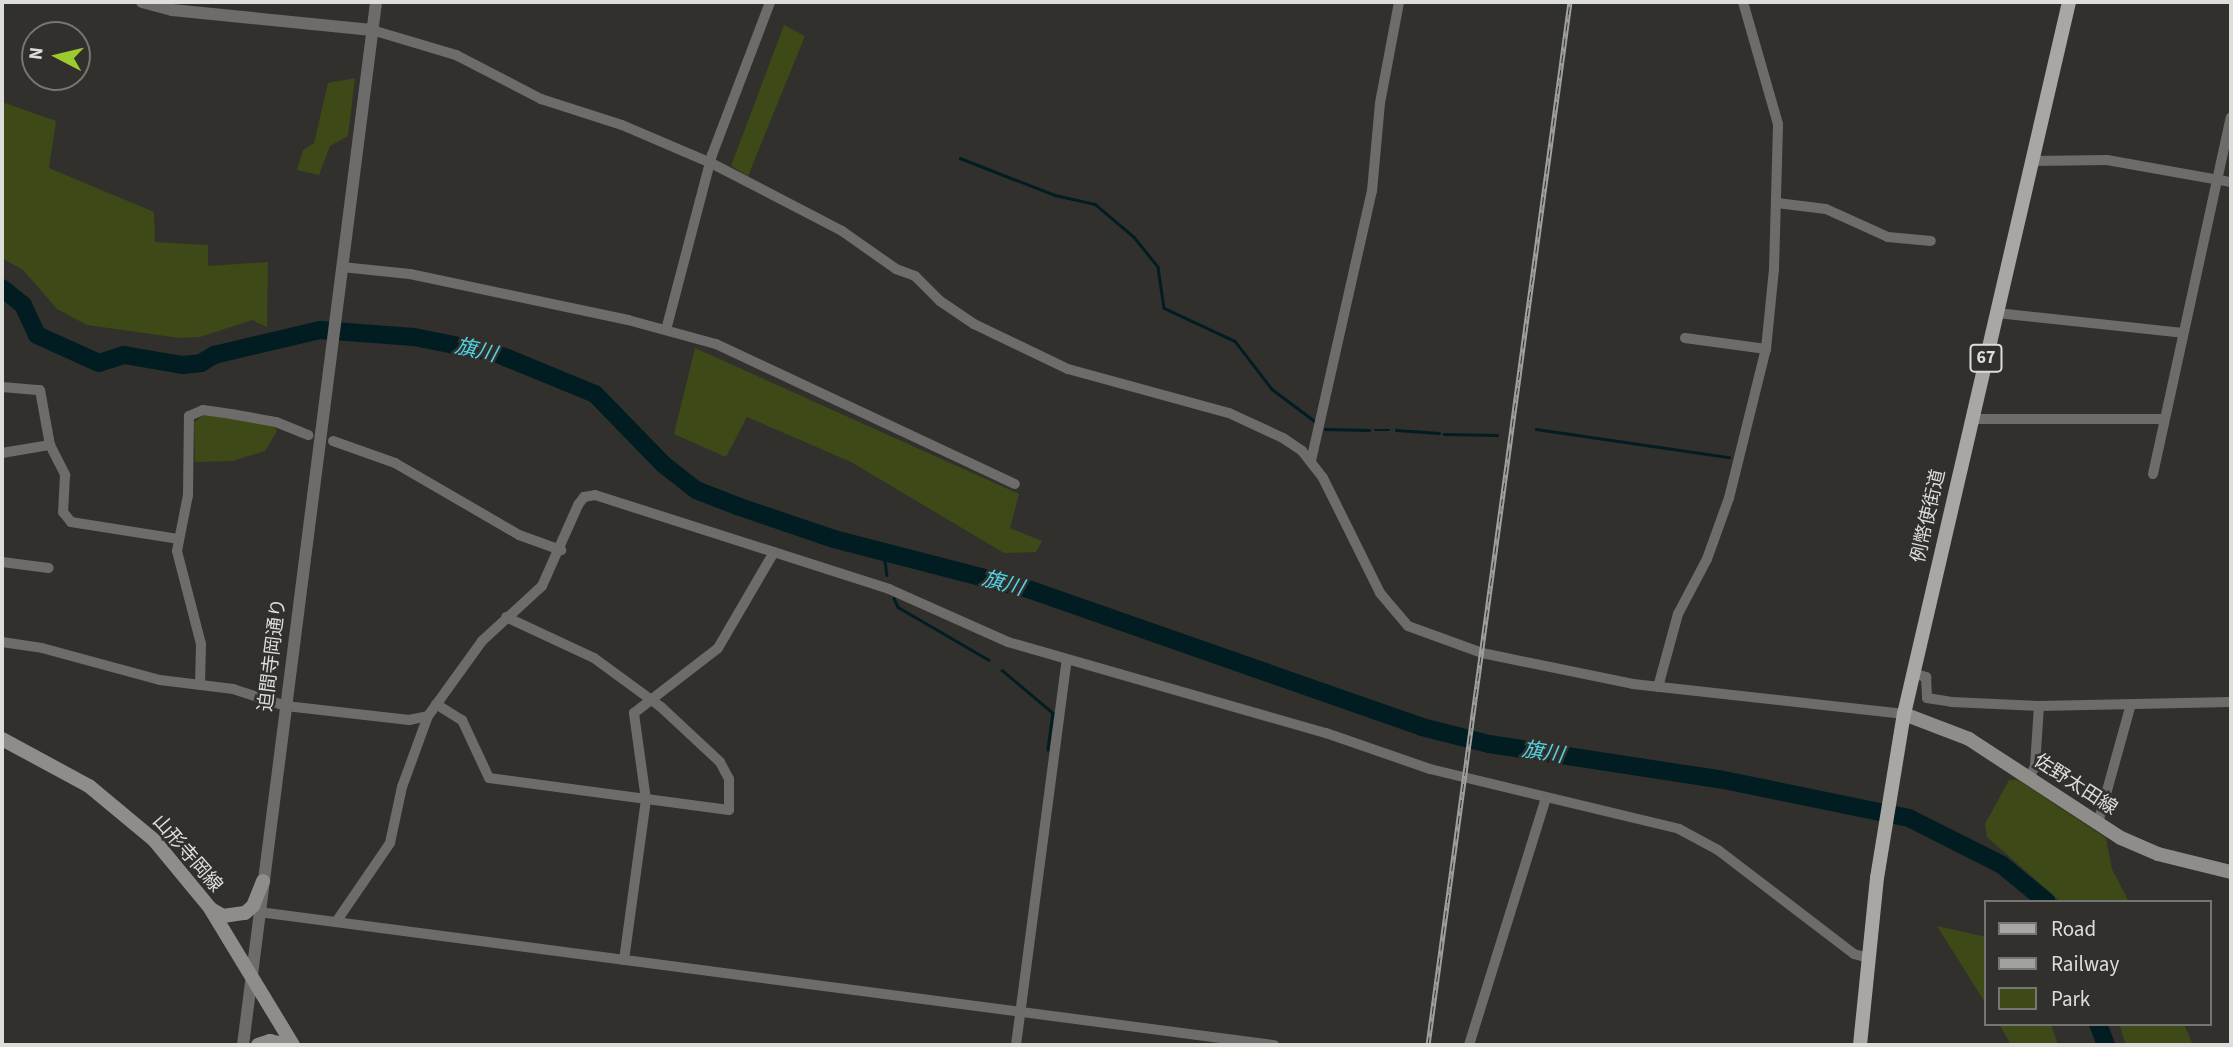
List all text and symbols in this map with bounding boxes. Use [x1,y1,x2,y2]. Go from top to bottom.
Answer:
north arrow [21,21,91,91]
text: N [22,46,51,62]
water label: 旗川 [453,333,499,367]
road number: 67 [1968,344,2004,372]
street label: 例幣使街道 [1907,467,1951,565]
water label: 旗川 [979,565,1027,601]
street label: 迫間寺岡通り [255,597,291,713]
water label: 旗川 [1520,736,1566,768]
street label: 佐野太田線 [2029,750,2121,820]
street label: 山形寺岡線 [147,811,227,897]
legend [1984,900,2212,1026]
text: Road [2051,914,2096,944]
text: Railway [2051,949,2119,979]
text: Park [2051,984,2090,1014]

